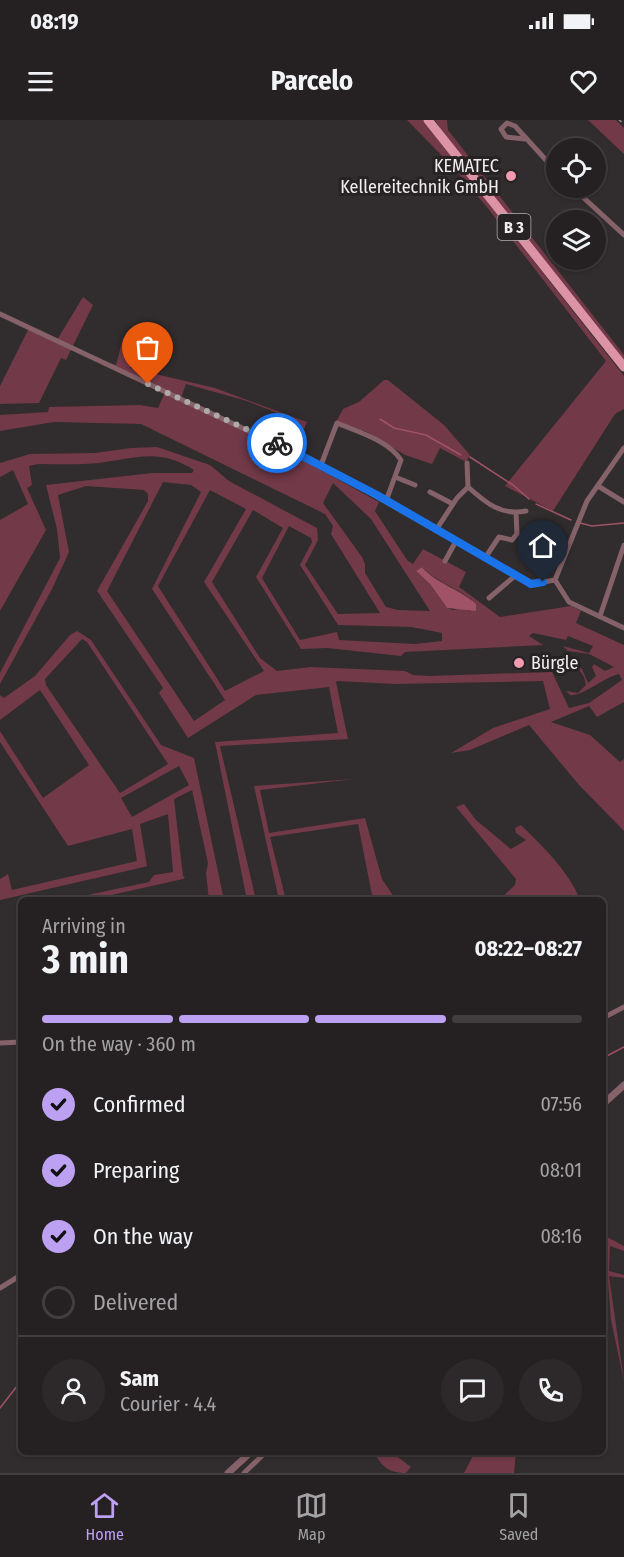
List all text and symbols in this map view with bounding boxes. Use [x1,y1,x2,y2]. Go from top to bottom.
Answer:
text: 08:19 [30,8,79,35]
icon: menu [24,65,57,98]
text: Parcelo [271,65,353,97]
icon: heart [567,65,600,98]
map controls [546,138,606,270]
button: locate [546,138,606,198]
place label: KEMATEC Kellereitechnik GmbH [340,155,499,198]
marker: KEMATEC Kellereitechnik GmbH [504,169,518,183]
button: layers [546,210,606,270]
road number: B 3 [498,214,530,240]
pin [122,322,173,384]
icon: bag [131,331,164,364]
courier [247,413,307,473]
icon: bike [261,427,294,460]
pin [517,520,568,582]
icon: home [526,529,559,562]
place label: Bürgle [531,652,578,674]
marker: Bürgle [512,656,526,670]
text: Arriving in [42,914,126,938]
text: 08:22–08:27 [474,935,582,962]
text: 3 min [42,937,129,983]
text: On the way · 360 m [42,1032,196,1056]
icon: check [42,1088,75,1121]
text: Confirmed [93,1091,186,1118]
text: 07:56 [540,1092,582,1116]
icon: check [42,1154,75,1187]
text: Preparing [93,1157,179,1184]
text: 08:01 [540,1158,582,1182]
icon: check [42,1220,75,1253]
text: On the way [93,1223,193,1250]
text: 08:16 [540,1224,582,1248]
text: Delivered [93,1289,178,1316]
button: person [42,1359,105,1422]
button: chat [441,1359,504,1422]
button: phone [519,1359,582,1422]
text: Sam [120,1365,159,1392]
text: Courier · 4.4 [120,1392,216,1416]
tab: Home [86,1489,124,1544]
tab: Map [295,1489,328,1544]
tab: Saved [499,1489,538,1544]

